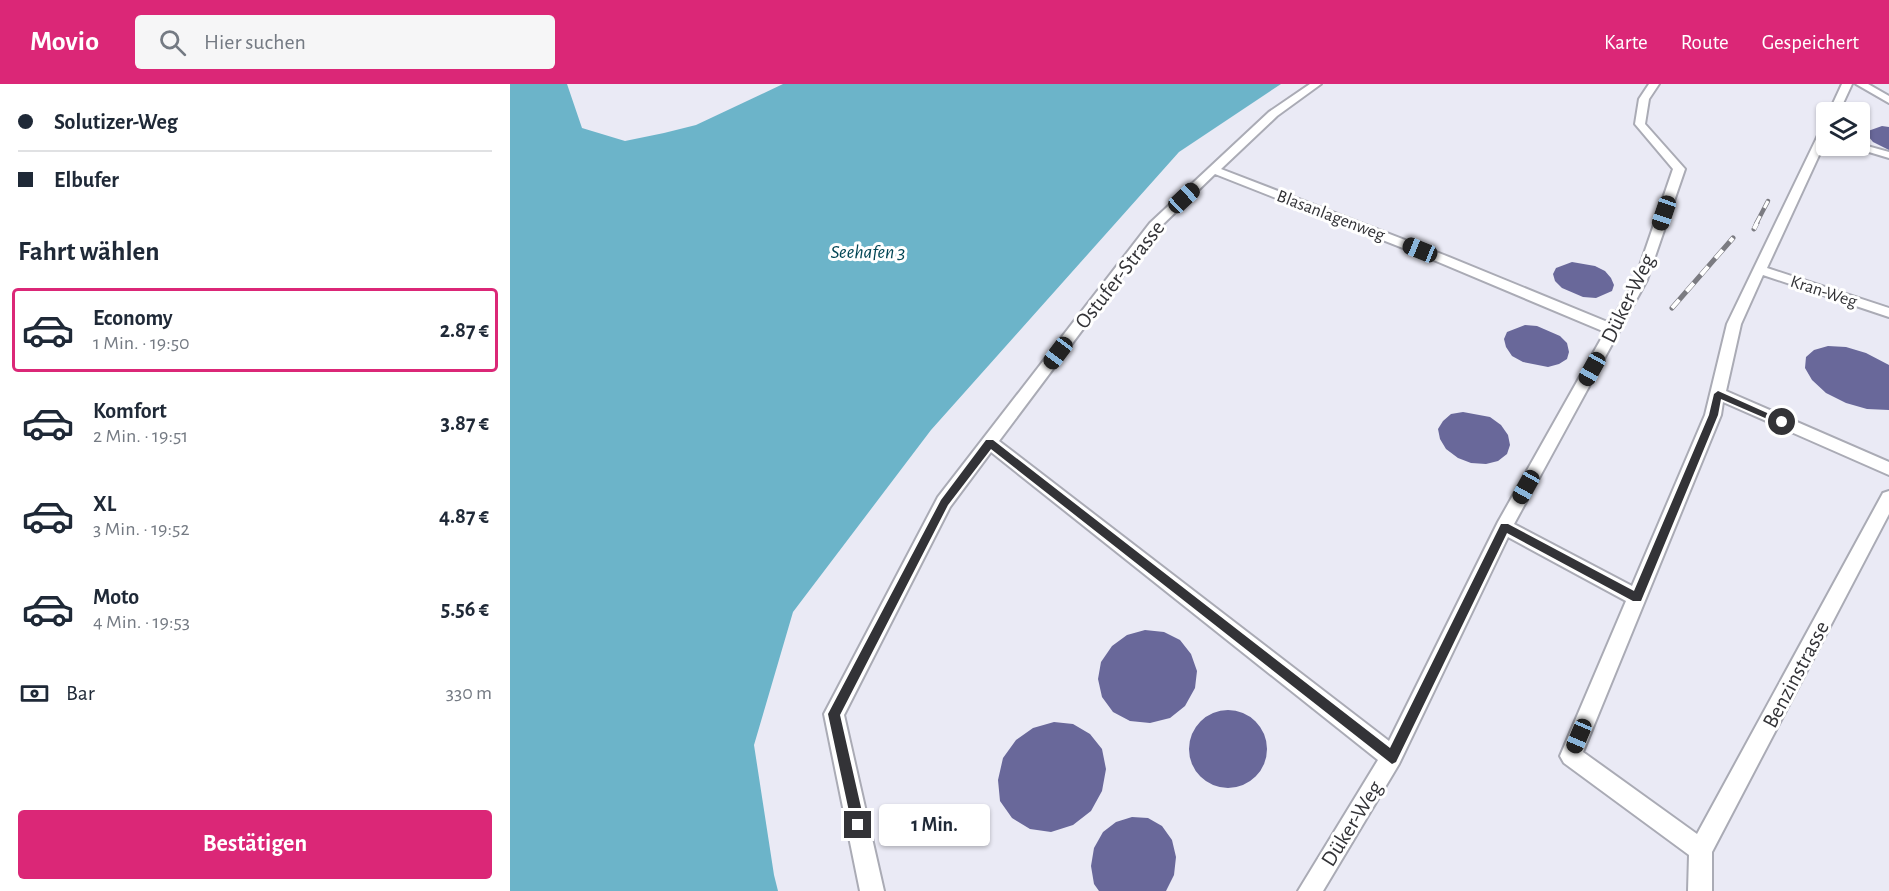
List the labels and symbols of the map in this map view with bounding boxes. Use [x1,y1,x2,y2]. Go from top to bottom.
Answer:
car [1165,179,1203,217]
street label: Blasanlagenweg [1274,187,1387,245]
car [1650,193,1678,233]
street label: Ostufer-Strasse [1071,216,1169,333]
car [1400,235,1440,265]
water label: Seehafen 3 [831,242,906,262]
street label: Düker-Weg [1597,250,1659,346]
street label: Kran-Weg [1788,273,1859,311]
car [1040,333,1076,373]
car [1575,349,1609,389]
route start [1768,408,1795,435]
car [1509,467,1543,507]
street label: Benzinstrasse [1759,617,1833,731]
car [1564,716,1594,756]
street label: Düker-Weg [1317,777,1387,870]
callout: 1 Min. [879,804,990,846]
route end [844,811,871,838]

